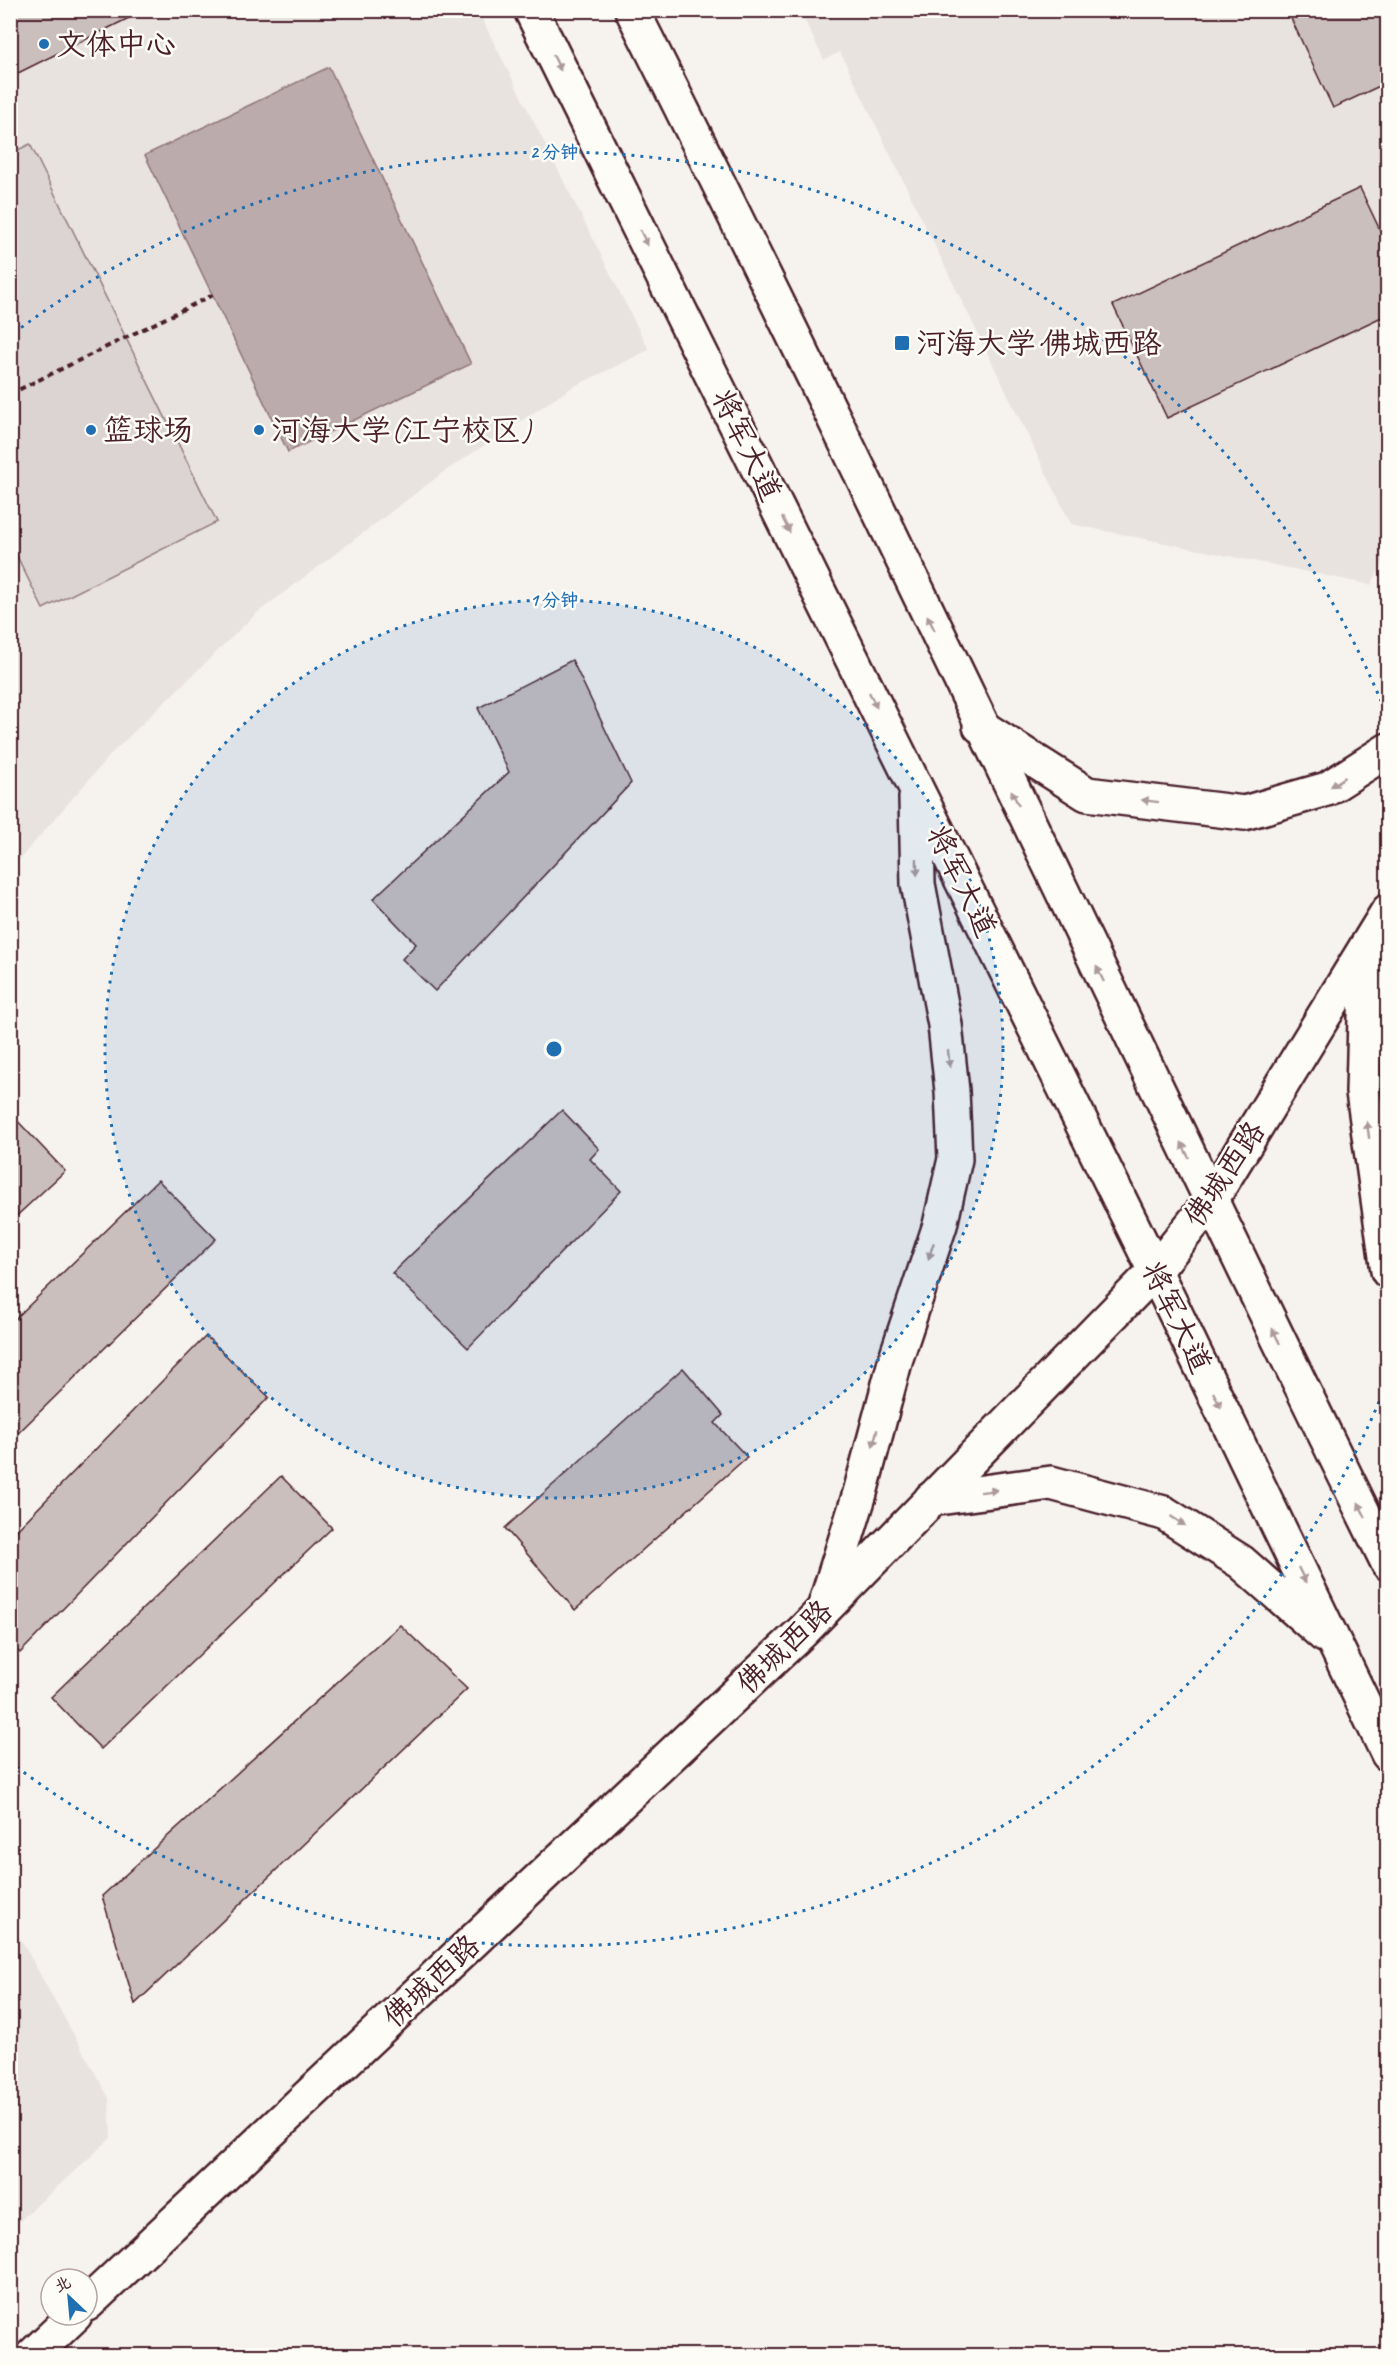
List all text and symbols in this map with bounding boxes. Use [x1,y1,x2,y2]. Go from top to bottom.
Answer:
place label: 文体中心 [56,25,176,63]
marker: 文体中心 [37,37,51,51]
one-way arrow [552,54,562,72]
text: 2 分钟 [530,141,578,163]
one-way arrow [639,229,648,246]
place label: 河海大学·佛城西路 [916,324,1162,362]
marker: 河海大学·佛城西路 [893,334,911,352]
street label: 将军大道 [704,383,790,507]
place label: 篮球场 [103,411,193,449]
place label: 河海大学(江宁校区) [271,411,533,449]
marker: 篮球场 [84,423,98,437]
marker: 河海大学(江宁校区) [252,423,266,437]
one-way arrow [781,517,791,534]
text: 1 分钟 [530,589,578,611]
one-way arrow [926,614,935,631]
one-way arrow [868,692,877,709]
one-way arrow [1330,776,1347,787]
one-way arrow [1011,790,1020,807]
one-way arrow [1140,797,1159,806]
street label: 将军大道 [919,819,1005,943]
one-way arrow [912,858,922,877]
one-way arrow [1096,965,1106,983]
centre of rings [544,1039,564,1059]
one-way arrow [944,1050,953,1069]
street label: 佛城西路 [1175,1114,1273,1234]
one-way arrow [1363,1120,1373,1139]
one-way arrow [1180,1141,1189,1158]
one-way arrow [926,1242,936,1260]
street label: 将军大道 [1134,1255,1220,1379]
one-way arrow [1271,1327,1280,1344]
one-way arrow [1212,1391,1222,1408]
one-way arrow [870,1429,879,1447]
one-way arrow [980,1487,999,1496]
one-way arrow [1357,1502,1366,1519]
one-way arrow [1170,1516,1186,1527]
one-way arrow [1297,1567,1306,1584]
street label: 佛城西路 [728,1592,840,1702]
street label: 佛城西路 [374,1926,488,2036]
north arrow [39,2267,99,2327]
text: 北 [51,2272,74,2297]

